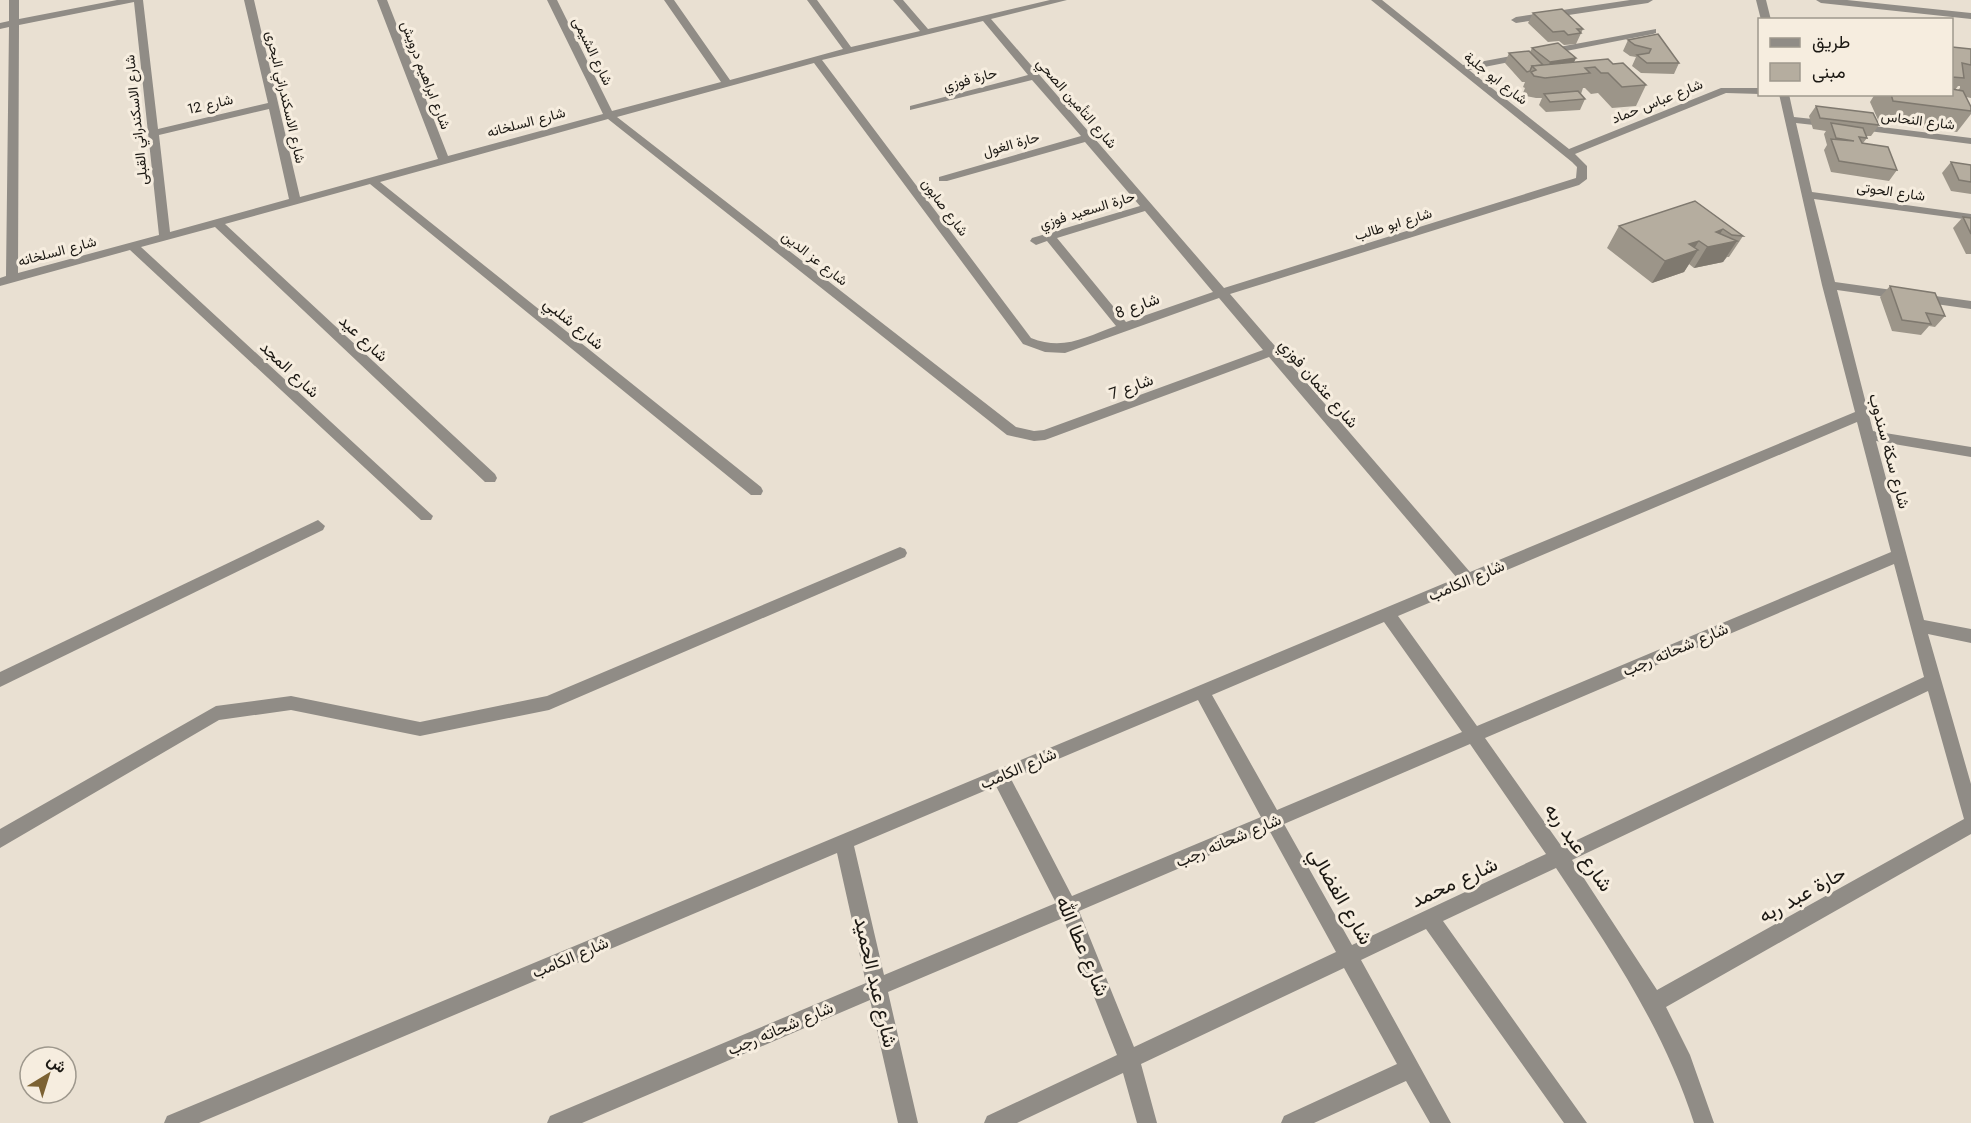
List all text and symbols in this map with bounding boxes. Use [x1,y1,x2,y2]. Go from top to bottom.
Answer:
street label: شارع الشيمى [567,13,618,89]
street label: شارع ابراهيم درويش [395,18,456,132]
legend [1758,18,1953,96]
street label: شارع الاسكندراني البحرى [259,29,311,166]
text: طريق [1812,29,1850,55]
street label: شارع ابو جلبة [1459,47,1532,110]
street label: شارع التأمين الصحي [1031,53,1122,154]
street label: شارع الاسكندراني القبلى [119,54,155,186]
text: مبنى [1812,59,1846,85]
street label: حارة فوزي [941,62,1000,98]
street label: شارع عباس حماد [1608,74,1706,129]
street label: شارع 12 [185,89,235,120]
street label: شارع السلخانه [485,102,568,143]
street label: شارع النحاس [1880,106,1956,135]
street label: حارة الغول [980,126,1042,162]
street label: شارع صابون [916,174,973,241]
street label: شارع الحوتى [1855,176,1926,207]
street label: حارة السعيد فوزي [1037,186,1138,236]
street label: شارع ابو طالب [1352,203,1434,246]
street label: شارع عز الدين [777,226,852,291]
street label: شارع السلخانه [16,231,99,272]
street label: شارع 8 [1112,287,1163,324]
street label: شارع شلبي [537,292,609,357]
street label: شارع عيد [334,310,393,367]
street label: شارع عثمان فوزي [1272,334,1364,434]
street label: شارع المجد [255,336,325,403]
street label: شارع 7 [1106,368,1156,405]
street label: شارع سكة سندوب [1863,391,1916,511]
street label: شارع الكامب [1424,554,1508,607]
street label: شارع شحاته رجب [1619,617,1732,682]
street label: شارع الكامب [976,742,1060,795]
street label: شارع عبد ربه [1537,797,1620,898]
street label: شارع شحاته رجب [1172,808,1285,873]
street label: شارع الفضالي [1299,842,1380,951]
street label: شارع محمد [1406,850,1502,915]
street label: حارة عبد ربه [1753,859,1851,930]
street label: شارع عطا الله [1048,891,1117,1001]
street label: شارع عبد الحميد [846,914,905,1050]
street label: شارع الكامب [528,931,612,984]
street label: شارع شحاته رجب [724,996,837,1061]
north arrow [18,1045,78,1105]
text: ش [42,1049,72,1079]

